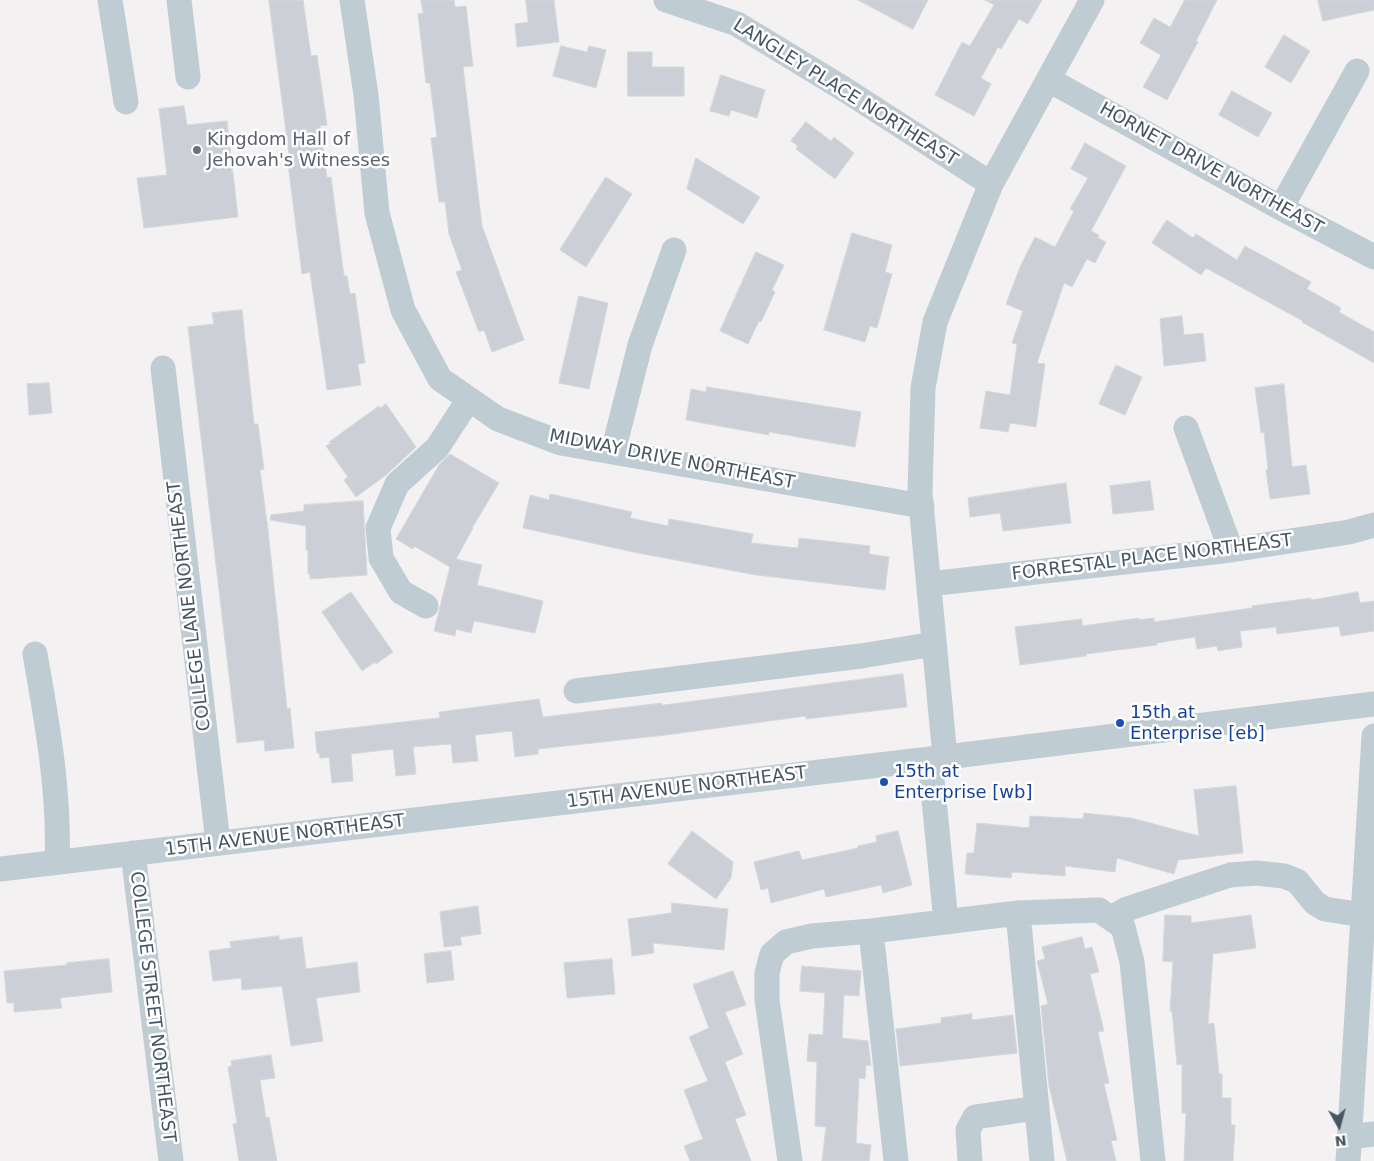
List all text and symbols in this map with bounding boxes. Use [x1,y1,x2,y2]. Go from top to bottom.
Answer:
street label: LANGLEY PLACE NORTHEAST [729,15,961,171]
street label: HORNET DRIVE NORTHEAST [1095,98,1327,240]
place label: Kingdom Hall of Jehovah's Witnesses [207,129,390,172]
marker: Kingdom Hall of Jehovah's Witnesses [191,144,203,156]
street label: MIDWAY DRIVE NORTHEAST [547,426,797,494]
street label: COLLEGE LANE NORTHEAST [164,480,216,732]
street label: FORRESTAL PLACE NORTHEAST [1011,530,1293,586]
place label: 15th at Enterprise [eb] [1130,702,1265,744]
marker: 15th at Enterprise [eb] [1114,717,1126,729]
place label: 15th at Enterprise [wb] [894,761,1033,804]
street label: 15TH AVENUE NORTHEAST [566,763,808,813]
marker: 15th at Enterprise [wb] [878,776,890,788]
street label: 15TH AVENUE NORTHEAST [164,811,406,861]
street label: COLLEGE STREET NORTHEAST [125,870,179,1144]
north arrow [1314,1101,1364,1151]
text: N [1334,1132,1348,1150]

